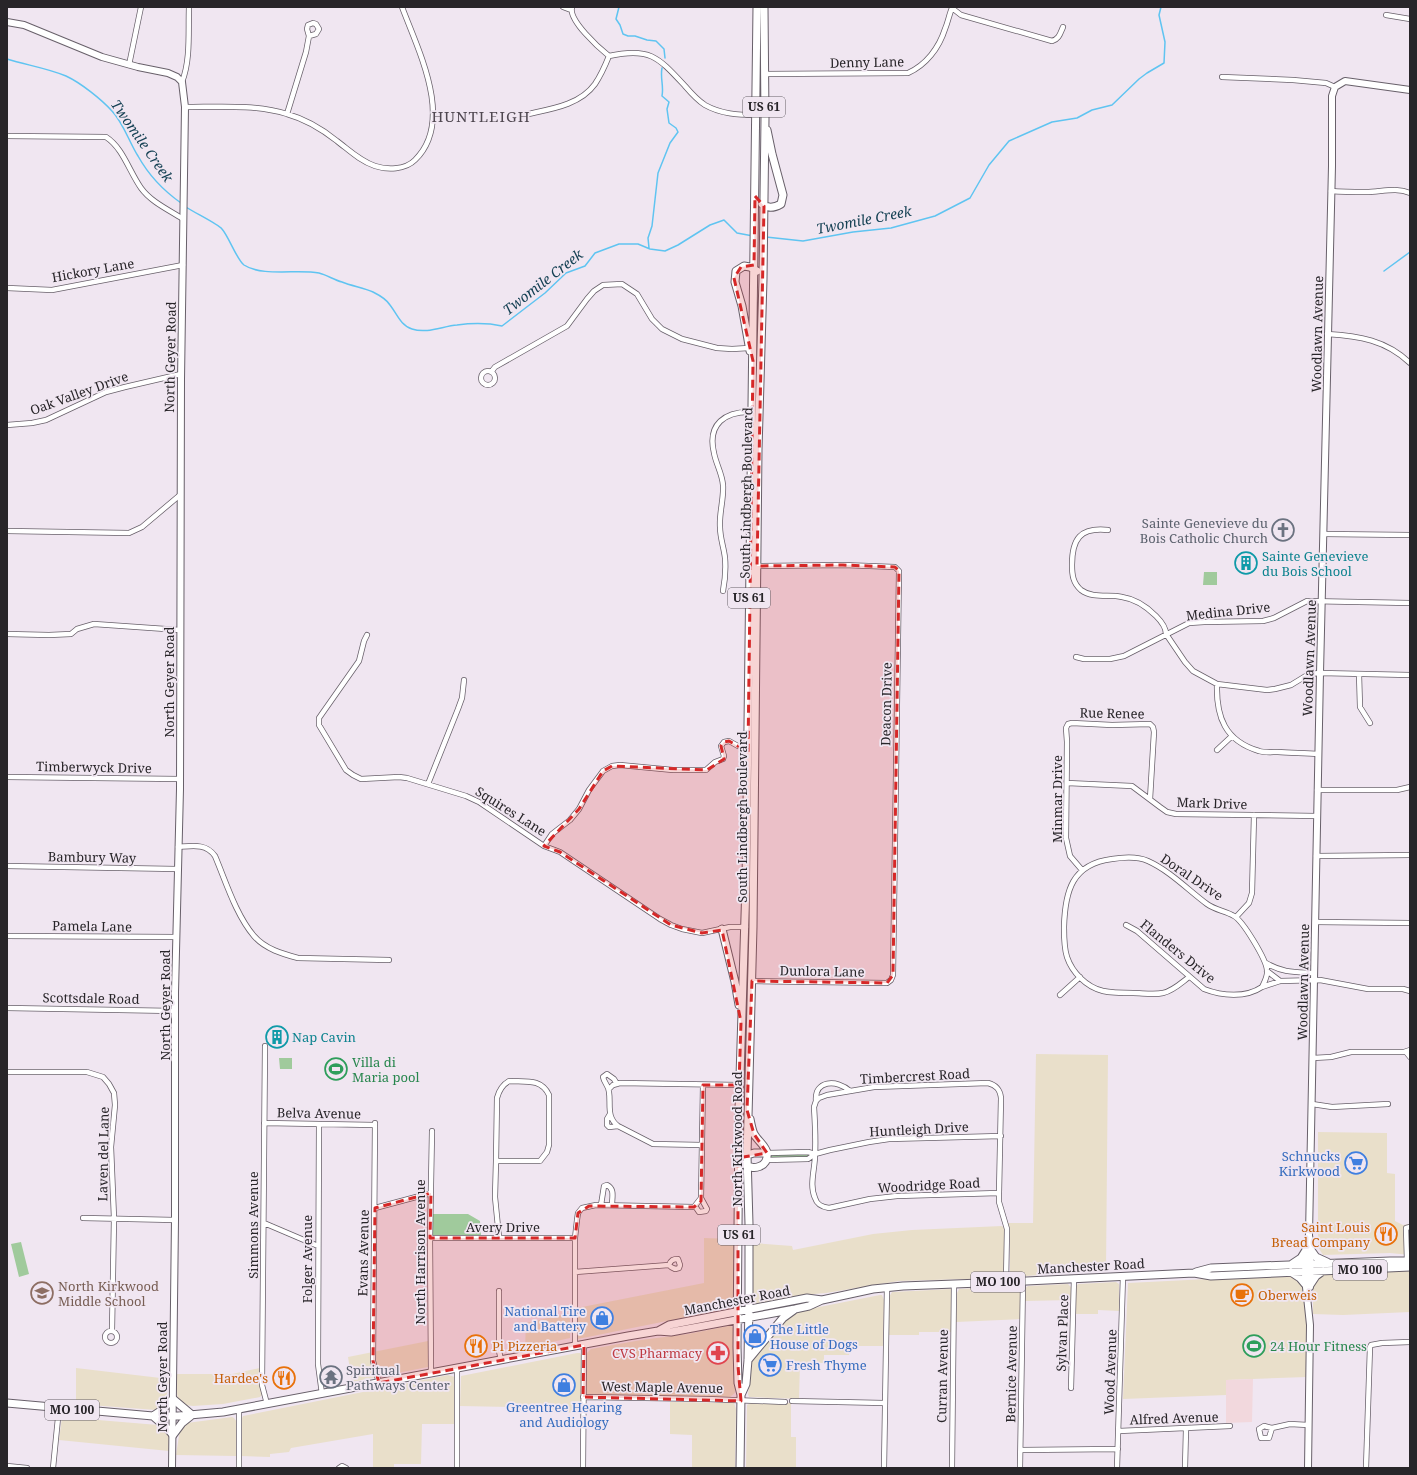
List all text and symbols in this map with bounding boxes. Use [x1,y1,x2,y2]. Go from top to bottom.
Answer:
street label: Denny Lane [830,52,904,72]
water label: Twomile Creek [107,96,178,187]
road number: US 61 [743,97,785,117]
district label: HUNTLEIGH [431,106,531,126]
water label: Twomile Creek [815,201,914,238]
water label: Twomile Creek [499,244,587,319]
street label: Hickory Lane [50,254,136,286]
street label: Woodlawn Avenue [1307,276,1327,392]
street label: North Geyer Road [160,301,180,413]
street label: Oak Valley Drive [27,367,131,419]
street label: South Lindbergh Boulevard [736,407,756,579]
place label: Sainte Genevieve du Bois Catholic Church [1140,514,1268,547]
church icon: Sainte Genevieve du Bois Catholic Church [1270,517,1296,543]
place label: Sainte Genevieve du Bois School [1262,547,1369,580]
building icon: Sainte Genevieve du Bois School [1233,550,1259,576]
road number: US 61 [728,588,770,608]
street label: Medina Drive [1185,598,1271,624]
street label: Woodlawn Avenue [1298,599,1320,717]
street label: North Geyer Road [160,626,178,738]
street label: Deacon Drive [876,662,896,746]
street label: Rue Renee [1079,703,1145,723]
street label: South Lindbergh Boulevard [733,731,751,903]
street label: Minmar Drive [1048,755,1066,843]
street label: Timberwyck Drive [36,757,152,777]
street label: Squires Lane [472,782,550,840]
street label: Mark Drive [1176,793,1248,813]
street label: Bambury Way [48,847,137,867]
street label: Doral Drive [1157,849,1227,905]
street label: Flanders Drive [1137,915,1219,987]
street label: Pamela Lane [52,916,132,936]
street label: Woodlawn Avenue [1293,924,1313,1040]
street label: North Geyer Road [156,949,174,1061]
street label: Dunlora Lane [779,961,865,981]
street label: Scottsdale Road [42,988,140,1008]
building icon: Nap Cavin [264,1024,290,1050]
place label: Nap Cavin [292,1028,357,1046]
place label: Villa di Maria pool [352,1053,420,1086]
sports icon: Villa di Maria pool [323,1056,349,1082]
street label: Timbercrest Road [860,1064,970,1088]
street label: North Kirkwood Road [728,1071,746,1207]
street label: Belva Avenue [277,1103,361,1123]
street label: Laven del Lane [93,1106,113,1202]
street label: Huntleigh Drive [869,1117,969,1141]
place label: Schnucks Kirkwood [1279,1147,1340,1180]
supermarket icon: Schnucks Kirkwood [1343,1150,1369,1176]
street label: Simmons Avenue [244,1171,262,1279]
street label: Woodridge Road [877,1173,981,1197]
street label: North Harrison Avenue [411,1179,429,1325]
street label: Evans Avenue [353,1209,373,1297]
street label: Folger Avenue [298,1215,316,1303]
street label: Avery Drive [466,1218,540,1236]
place label: Saint Louis Bread Company [1271,1218,1371,1251]
restaurant icon: Saint Louis Bread Company [1373,1221,1399,1247]
road number: US 61 [718,1225,760,1245]
street label: Manchester Road [1037,1254,1145,1278]
road number: MO 100 [1333,1260,1387,1280]
road number: MO 100 [971,1272,1025,1292]
place label: North Kirkwood Middle School [58,1277,159,1310]
school or university icon: North Kirkwood Middle School [29,1280,55,1306]
street label: Manchester Road [682,1281,792,1319]
cafe icon: Oberweis [1229,1282,1255,1308]
place label: Oberweis [1258,1286,1317,1304]
street label: Sylvan Place [1052,1294,1072,1372]
place label: National Tire and Battery [504,1302,587,1335]
shop icon: National Tire and Battery [589,1305,615,1331]
place label: The Little House of Dogs [770,1320,858,1353]
street label: North Geyer Road [153,1321,171,1433]
shop icon: The Little House of Dogs [742,1323,768,1349]
street label: Bernice Avenue [1001,1325,1021,1423]
street label: Curran Avenue [932,1329,952,1423]
street label: Wood Avenue [1100,1329,1120,1415]
restaurant icon: Pi Pizzeria [463,1333,489,1359]
sports icon: 24 Hour Fitness [1241,1333,1267,1359]
place label: Pi Pizzeria [492,1337,557,1355]
place label: 24 Hour Fitness [1270,1337,1367,1355]
pharmacy icon: CVS Pharmacy [705,1340,731,1366]
place label: CVS Pharmacy [612,1344,703,1362]
supermarket icon: Fresh Thyme [757,1352,783,1378]
place label: Fresh Thyme [786,1356,867,1374]
place label: Spiritual Pathways Center [346,1361,450,1394]
temple icon: Spiritual Pathways Center [318,1364,344,1390]
restaurant icon: Hardee's [271,1365,297,1391]
place label: Hardee's [214,1369,268,1387]
shop icon: Greentree Hearing and Audiology [551,1372,577,1398]
street label: West Maple Avenue [601,1377,723,1397]
place label: Greentree Hearing and Audiology [506,1398,622,1431]
road number: MO 100 [45,1400,99,1420]
street label: Alfred Avenue [1129,1407,1219,1429]

